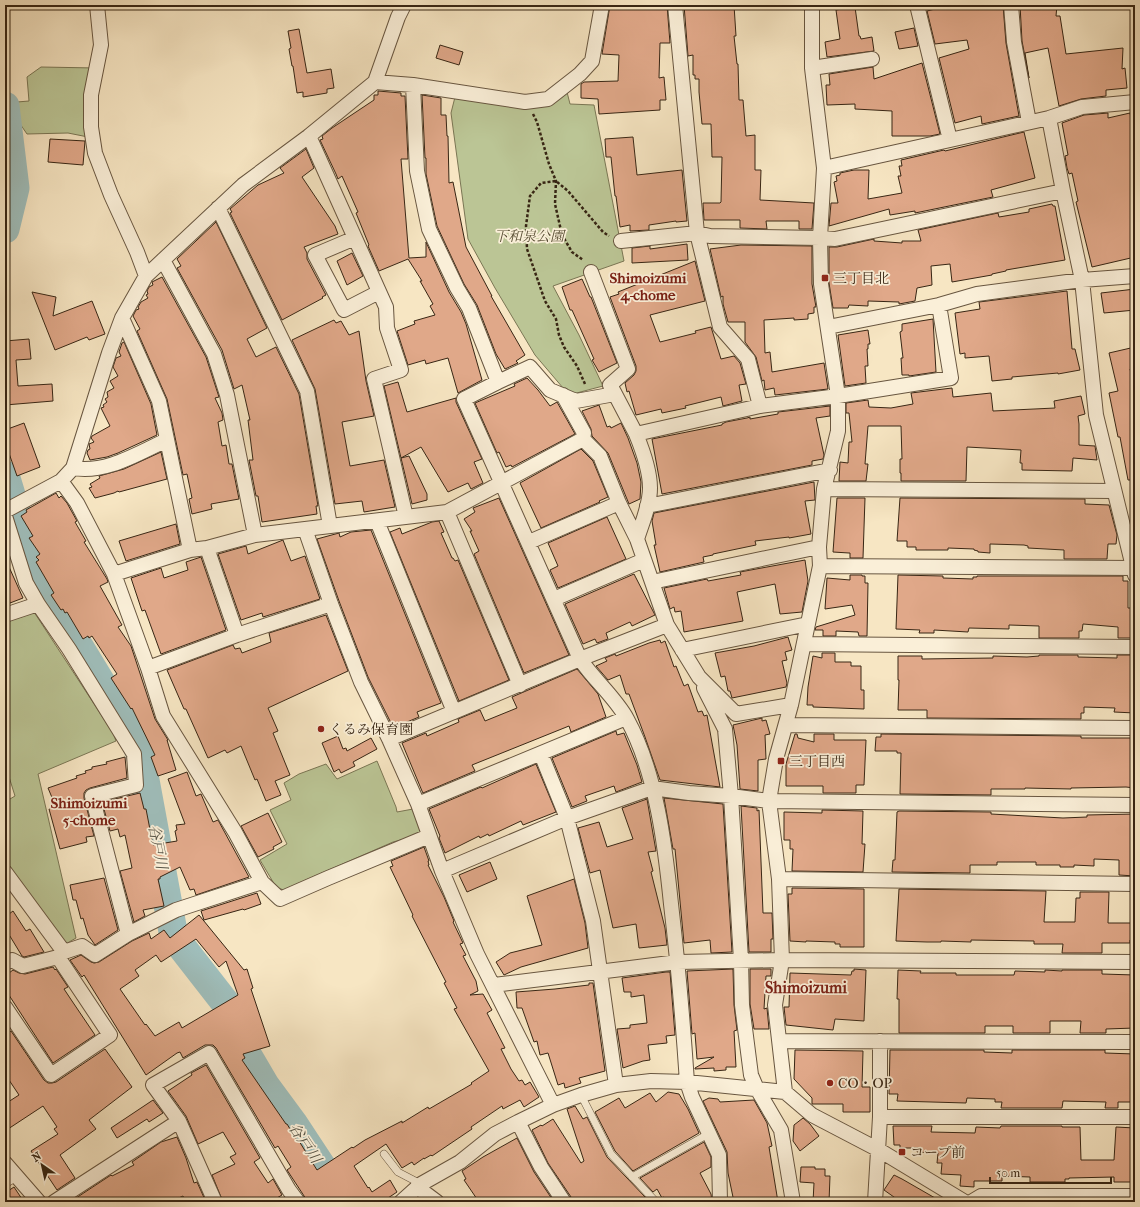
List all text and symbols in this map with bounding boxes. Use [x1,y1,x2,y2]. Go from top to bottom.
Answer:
park label: 下和泉公園 [494,228,566,245]
district label: Shimoizumi 4-chome [610,269,687,304]
place label: 三丁目北 [833,270,889,287]
marker: 三丁目北 [820,273,830,283]
place label: くるみ保育園 [329,721,413,738]
marker: くるみ保育園 [316,724,326,734]
place label: 三丁目西 [789,753,845,770]
marker: 三丁目西 [776,756,786,766]
district label: Shimoizumi 5-chome [51,794,128,829]
water label: 谷戸川 [145,823,172,873]
district label: Shimoizumi [765,978,847,997]
place label: CO・OP [838,1075,892,1092]
marker: CO・OP [825,1078,835,1088]
water label: 谷戸川 [285,1119,326,1168]
place label: コープ前 [910,1144,965,1161]
north arrow [22,1145,62,1185]
marker: コープ前 [897,1147,907,1157]
text: N [30,1149,44,1165]
scale bar [990,1159,1111,1185]
text: 50 m [996,1166,1020,1180]

